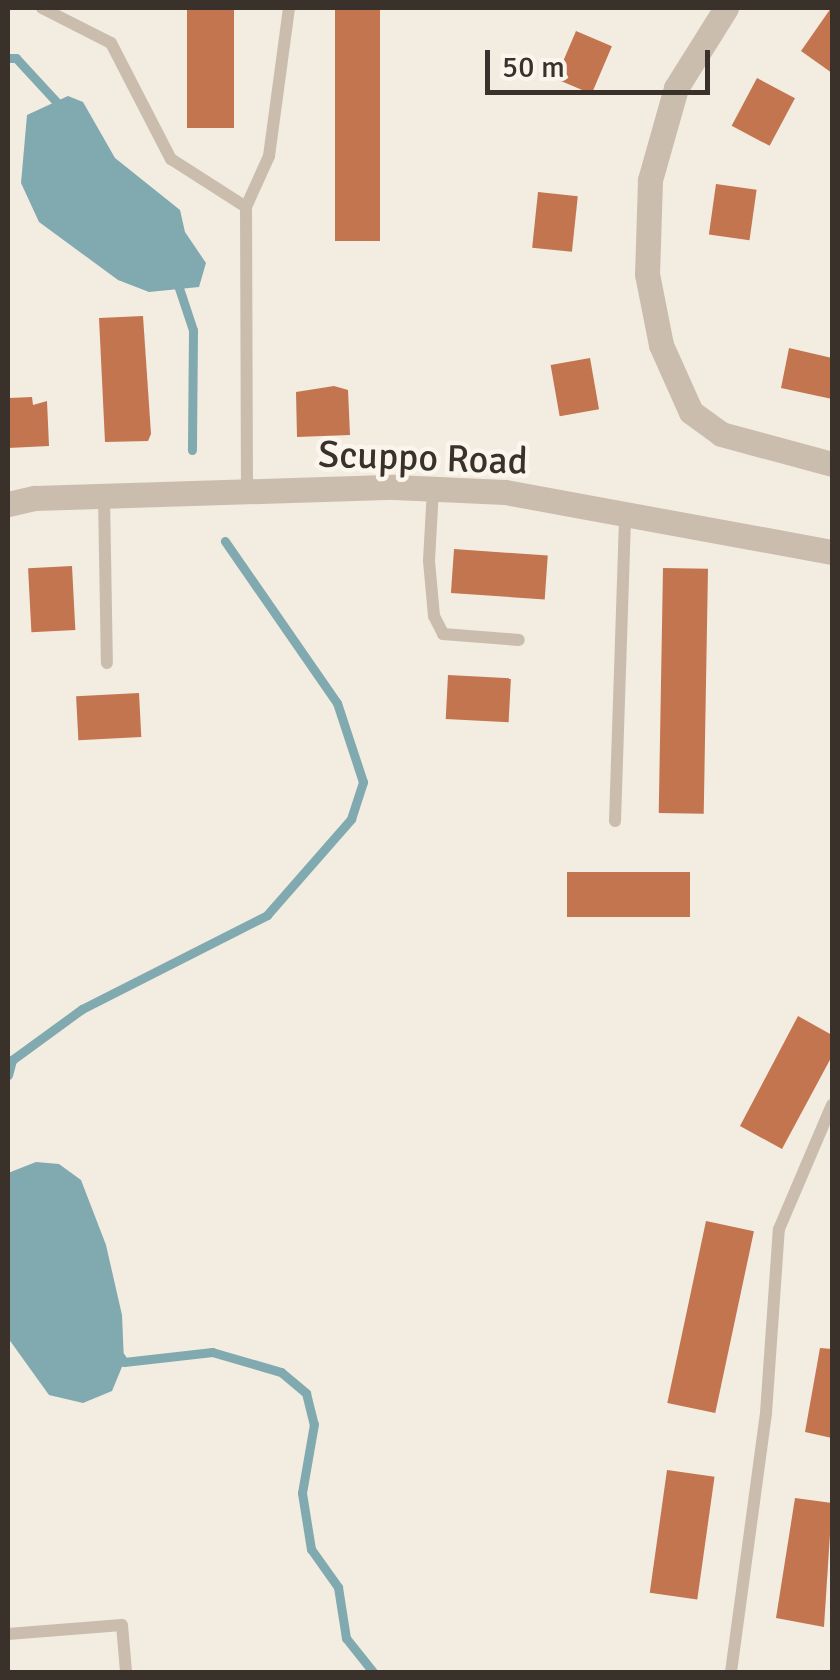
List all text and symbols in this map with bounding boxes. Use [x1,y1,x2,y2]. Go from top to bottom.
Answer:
scale bar [490,30,715,92]
text: 50 m [502,49,565,86]
street label: Scuppo Road [317,432,529,484]

